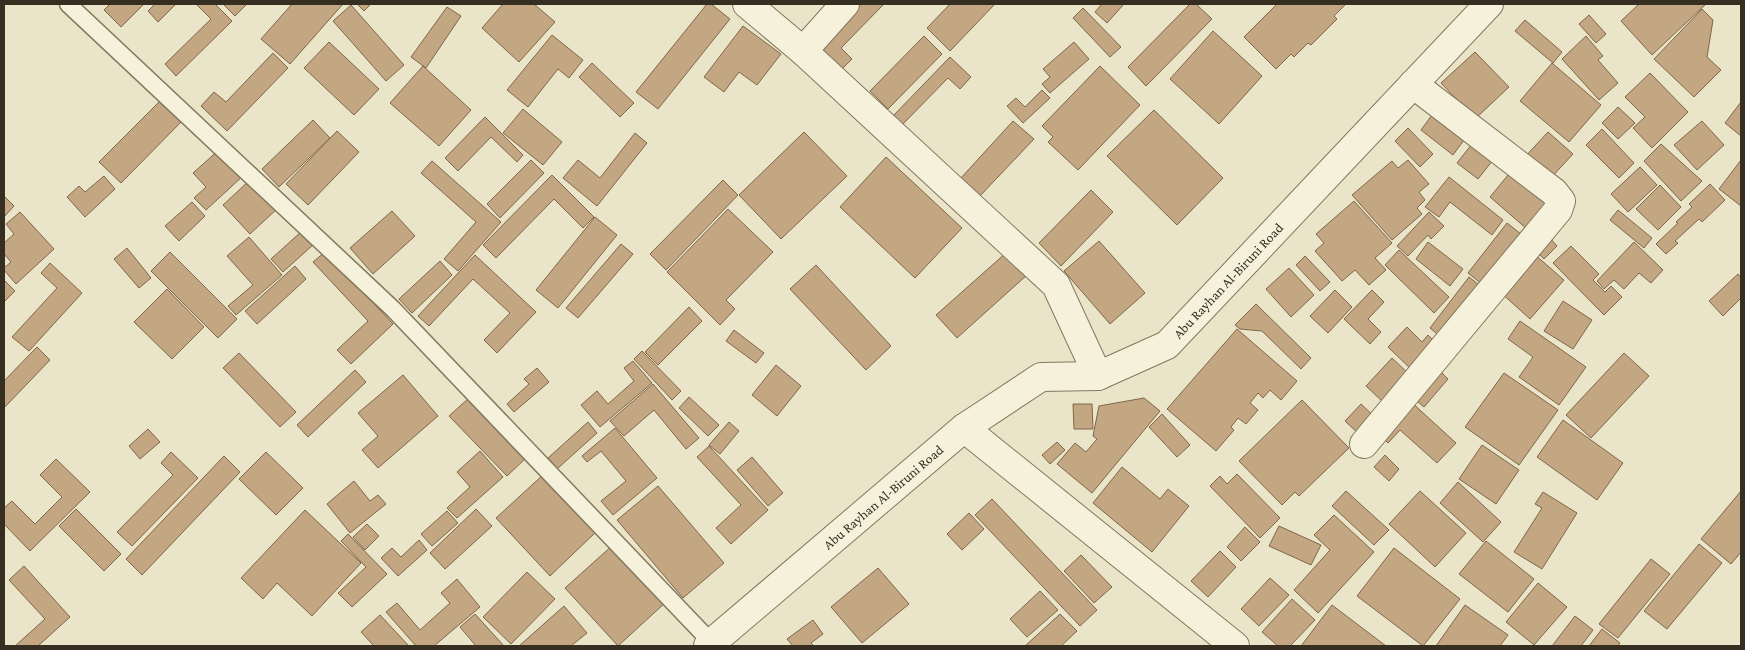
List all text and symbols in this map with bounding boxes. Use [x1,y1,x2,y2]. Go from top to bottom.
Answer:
street label: Abu Rayhan Al-Biruni Road [1170,219,1287,341]
street label: Abu Rayhan Al-Biruni Road [820,441,947,552]

